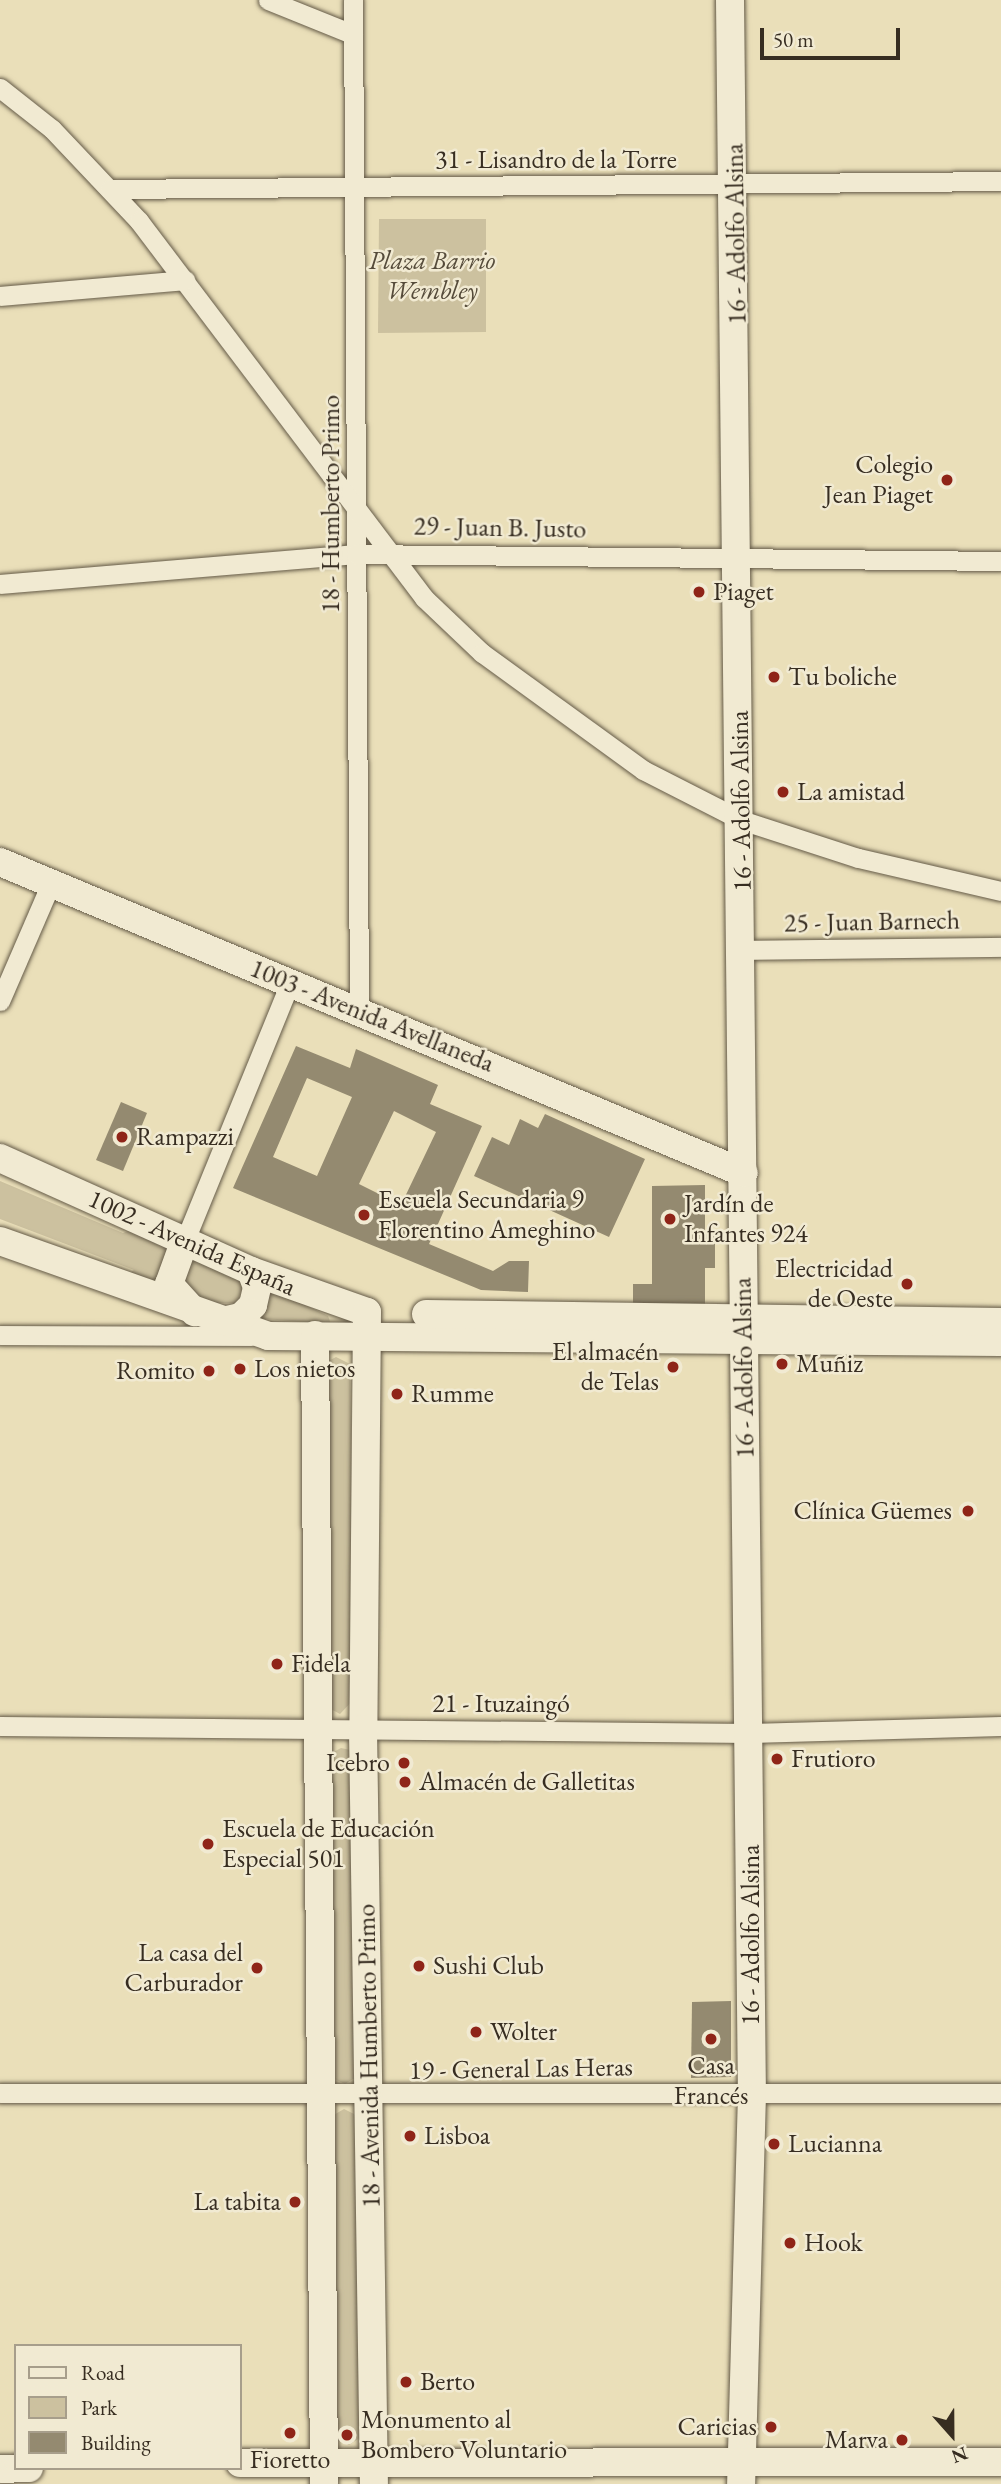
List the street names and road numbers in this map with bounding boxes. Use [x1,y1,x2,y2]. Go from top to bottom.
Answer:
street label: 16 - Adolfo Alsina [719,143,753,325]
street label: 31 - Lisandro de la Torre [435,144,677,176]
street label: 18 - Humberto Primo [315,395,347,613]
street label: 29 - Juan B. Justo [413,511,587,545]
street label: 16 - Adolfo Alsina [724,710,758,892]
street label: 25 - Juan Barnech [784,905,960,939]
street label: 1003 - Avenida Avellaneda [245,953,499,1079]
street label: 1002 - Avenida España [83,1183,301,1303]
street label: 16 - Adolfo Alsina [727,1277,761,1459]
street label: 21 - Ituzaingó [432,1688,570,1720]
street label: 16 - Adolfo Alsina [735,1844,767,2026]
street label: 18 - Avenida Humberto Primo [351,1904,387,2208]
street label: 19 - General Las Heras [409,2051,633,2087]

